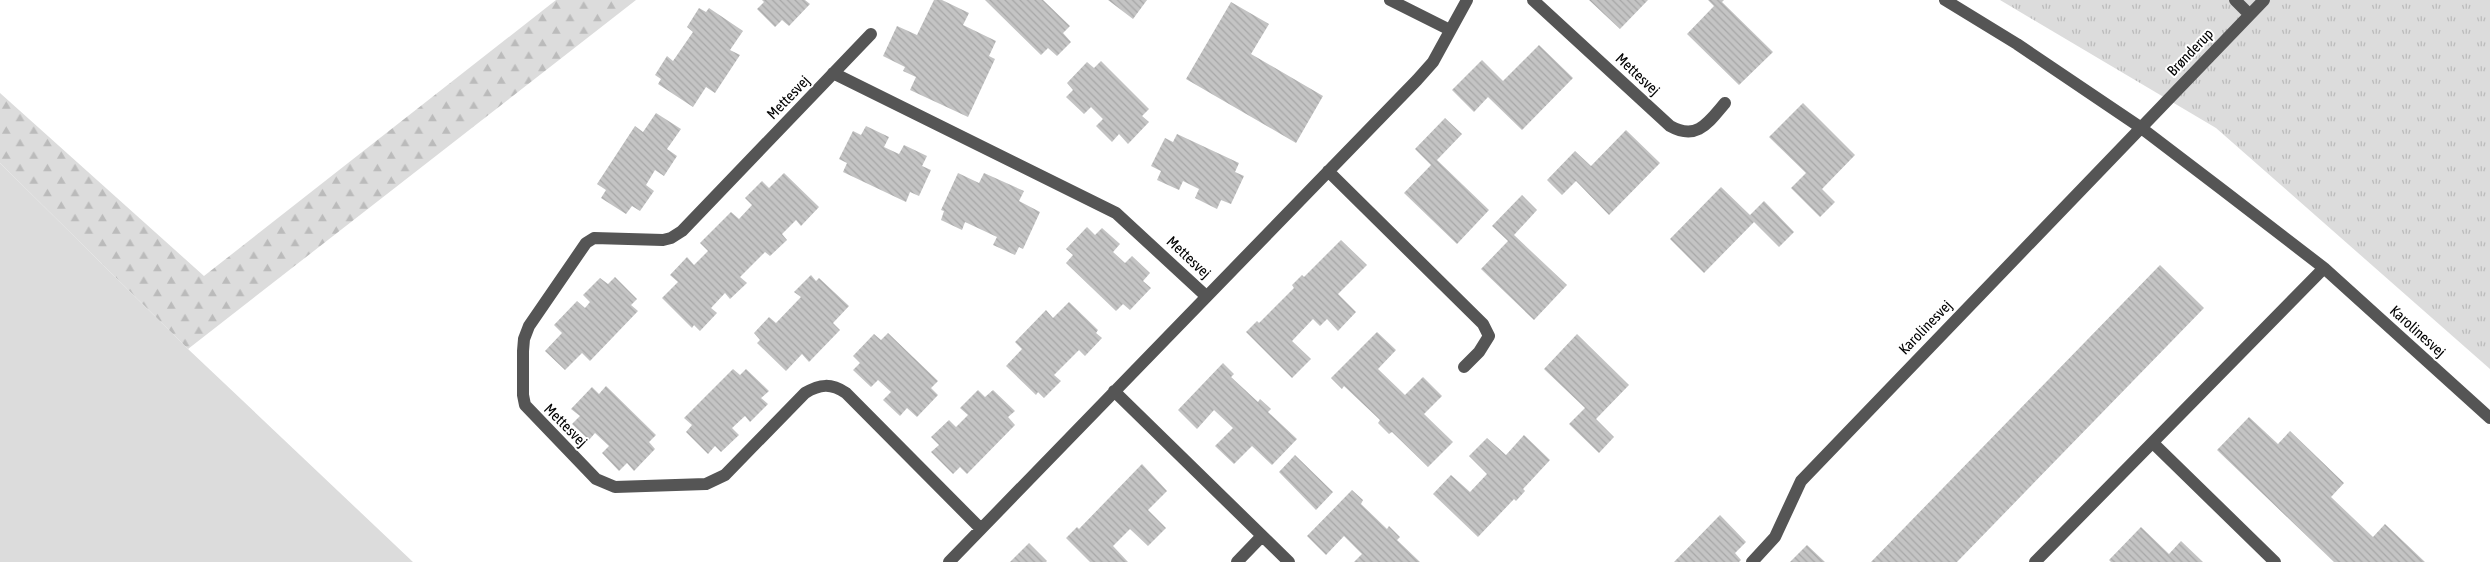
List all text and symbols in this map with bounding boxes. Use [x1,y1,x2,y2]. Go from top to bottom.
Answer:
street label: Brønderup [2164,25,2216,79]
street label: Mettesvej [1613,49,1663,99]
street label: Mettesvej [763,72,813,122]
street label: Mettesvej [1164,232,1214,282]
street label: Karolinesvej [1895,296,1955,358]
street label: Karolinesvej [2387,302,2449,360]
street label: Mettesvej [541,400,591,450]

